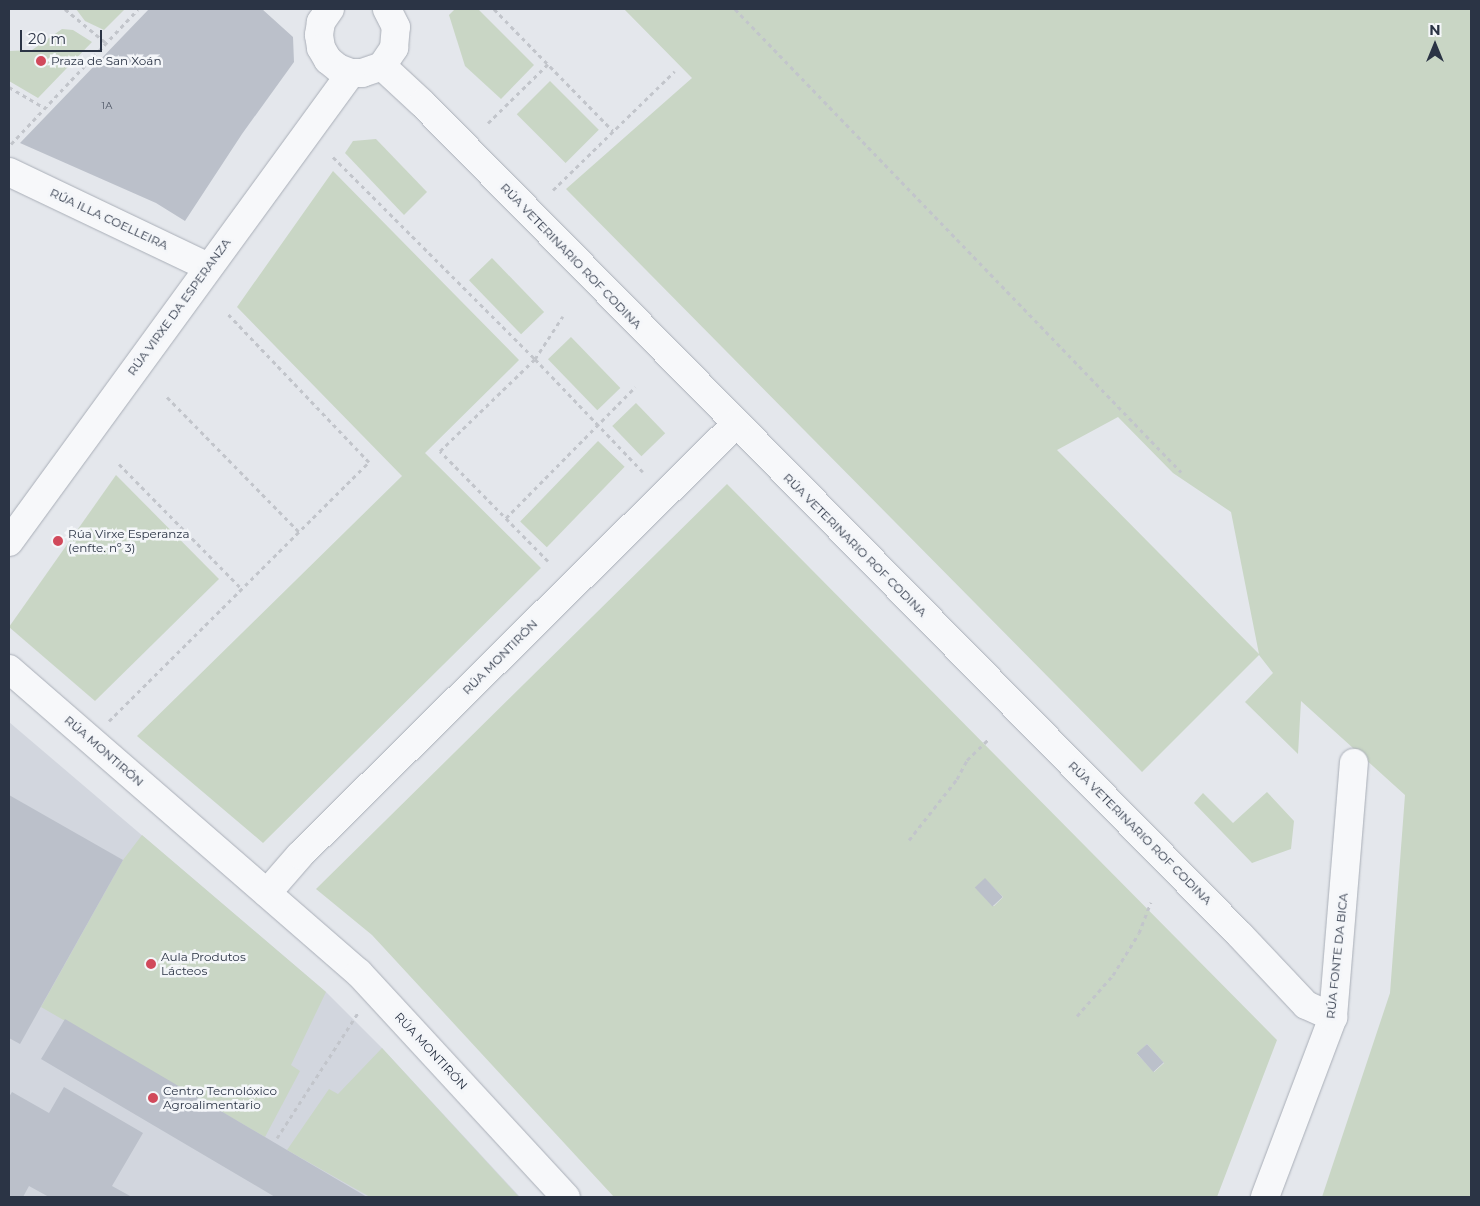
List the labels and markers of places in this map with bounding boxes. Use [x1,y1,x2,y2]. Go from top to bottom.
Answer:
place label: Praza de San Xoán [51,54,162,68]
marker: Praza de San Xoán [35,55,47,67]
place label: Rúa Virxe Esperanza (enfte. nº 3) [68,527,190,555]
marker: Rúa Virxe Esperanza (enfte. nº 3) [52,535,64,547]
place label: Aula Produtos Lácteos [161,950,246,978]
marker: Aula Produtos Lácteos [145,958,157,970]
place label: Centro Tecnolóxico Agroalimentario [163,1084,277,1112]
marker: Centro Tecnolóxico Agroalimentario [147,1092,159,1104]

